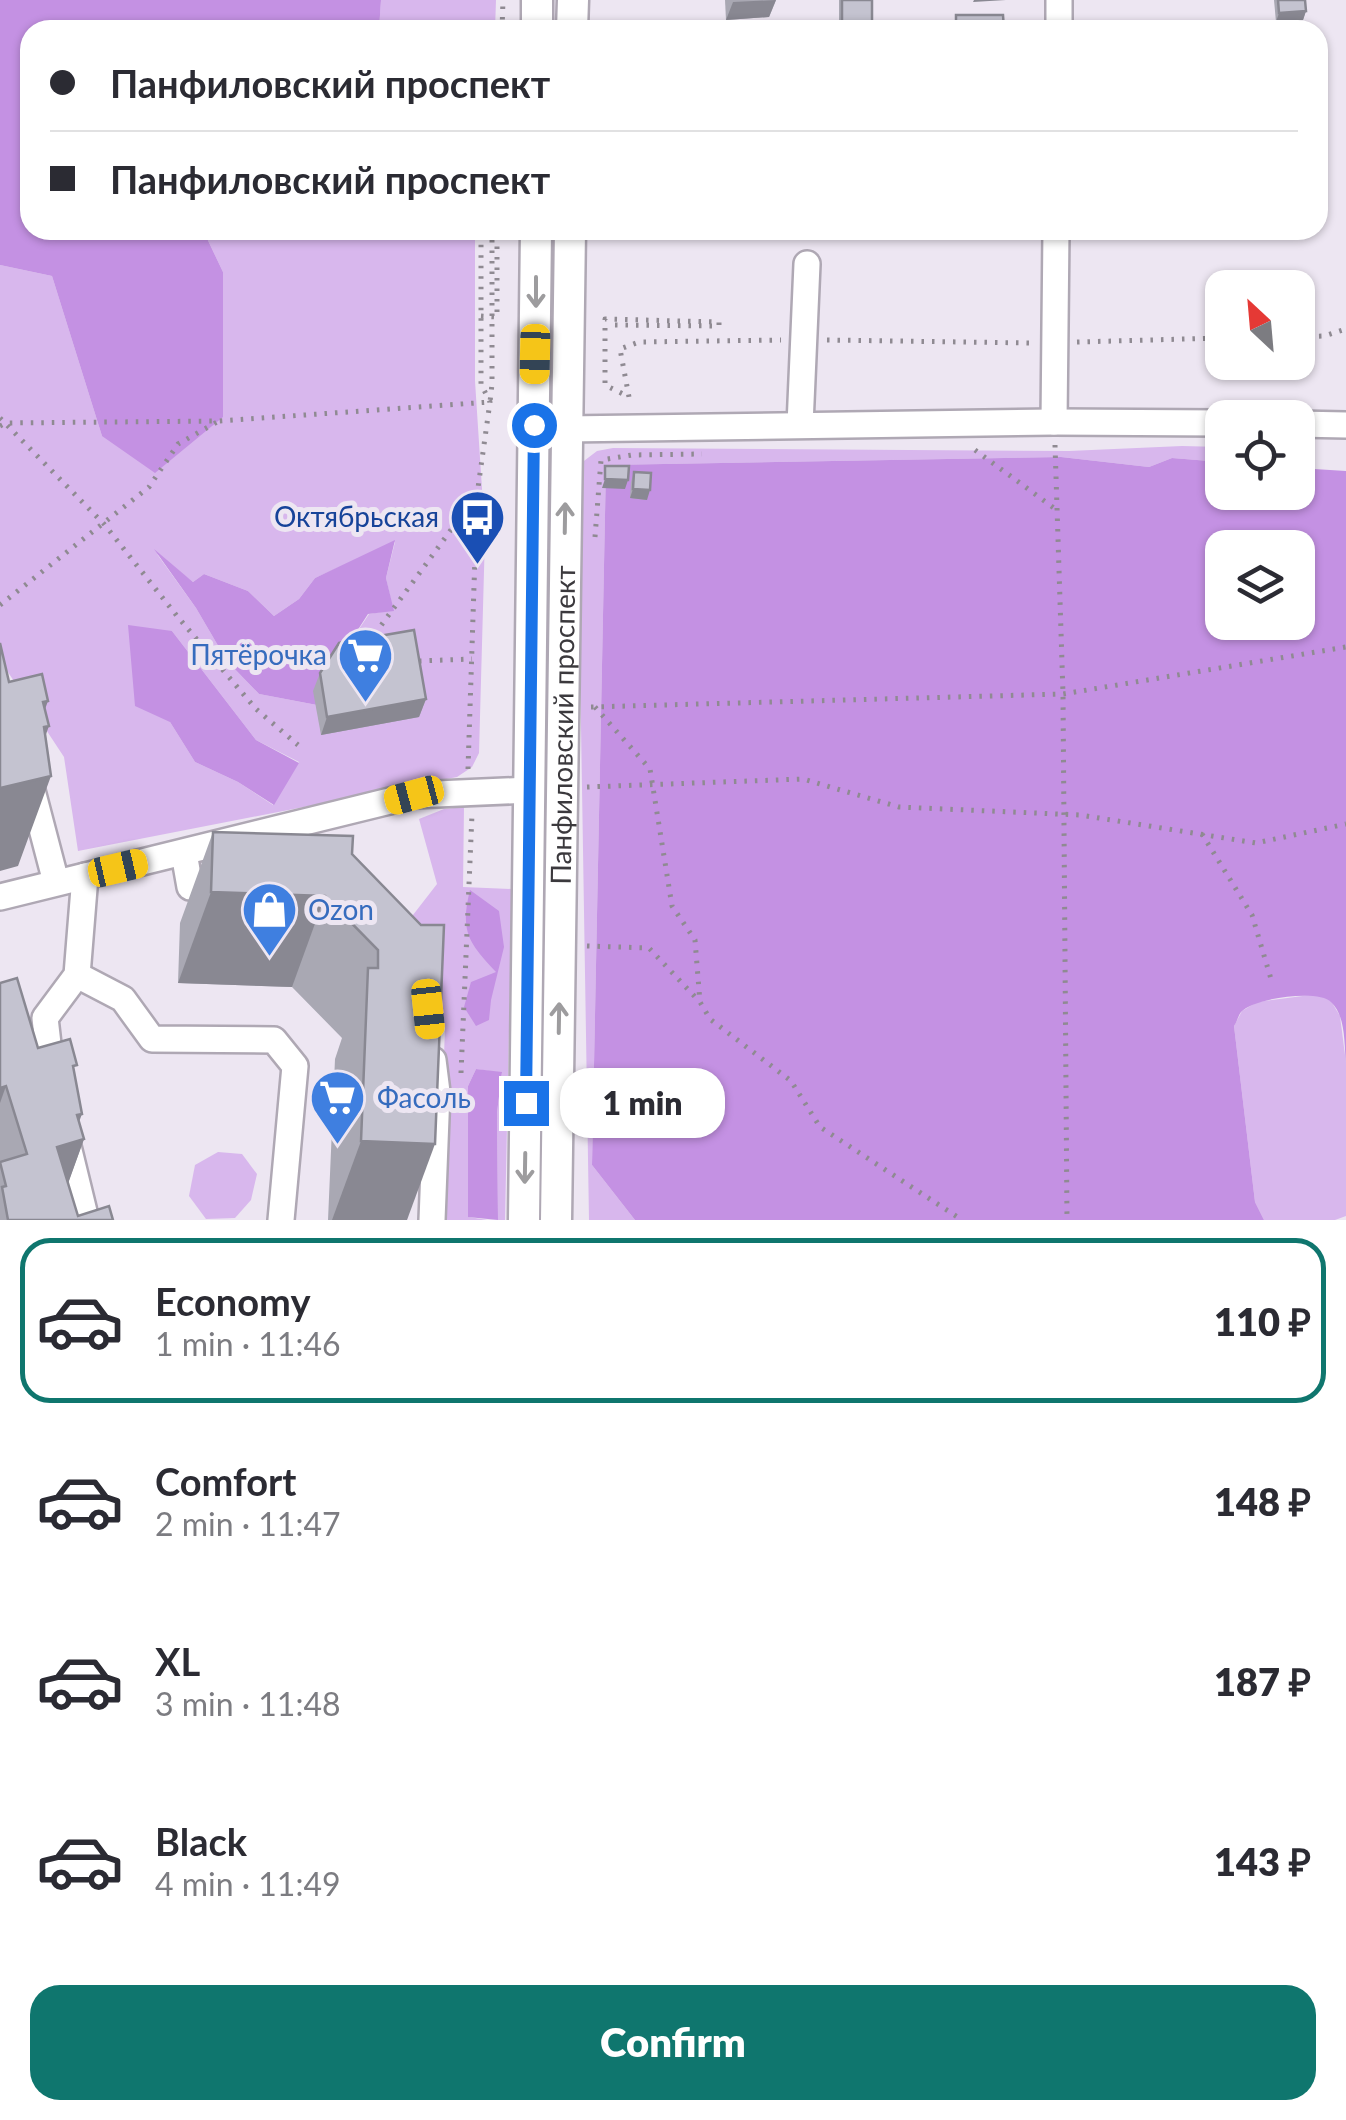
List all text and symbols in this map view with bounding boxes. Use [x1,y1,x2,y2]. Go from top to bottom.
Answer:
text: Панфиловский проспект [110,60,550,106]
text: Панфиловский проспект [110,156,550,202]
north arrow [1205,270,1315,380]
map controls [1205,270,1315,640]
one-way arrow [526,276,545,308]
car [519,324,551,384]
button: locate [1205,400,1315,510]
route start [512,403,557,448]
bus stop icon: Октябрьская [448,487,508,566]
place label: Октябрьская [274,499,439,533]
one-way arrow [555,502,574,534]
button: layers [1205,530,1315,640]
street label: Панфиловский проспект [543,565,581,885]
supermarket icon: Пятёрочка [336,625,396,704]
place label: Пятёрочка [190,637,327,671]
car [381,773,447,817]
car [85,847,151,889]
shop icon: Ozon [239,880,299,959]
place label: Ozon [308,892,374,926]
car [410,978,446,1040]
one-way arrow [550,1002,568,1034]
supermarket icon: Фасоль [308,1068,368,1147]
callout: 1 min [561,1068,726,1138]
place label: Фасоль [377,1080,471,1114]
route end [504,1081,549,1126]
text: 1 min [603,1083,682,1122]
one-way arrow [516,1150,534,1183]
icon: car [35,1276,125,1366]
text: Economy [155,1278,310,1324]
text: 110 ₽ [1214,1298,1311,1344]
text: 1 min · 11:46 [155,1324,341,1363]
icon: car [35,1456,125,1546]
text: Comfort [155,1458,296,1504]
text: 148 ₽ [1214,1478,1311,1524]
text: 2 min · 11:47 [155,1504,341,1543]
icon: car [35,1636,125,1726]
text: XL [155,1638,200,1684]
text: 187 ₽ [1214,1658,1311,1704]
text: 3 min · 11:48 [155,1684,341,1723]
icon: car [35,1816,125,1906]
text: Black [155,1818,247,1864]
text: 143 ₽ [1214,1838,1311,1884]
text: 4 min · 11:49 [155,1864,341,1903]
button: Confirm [30,1985,1316,2100]

